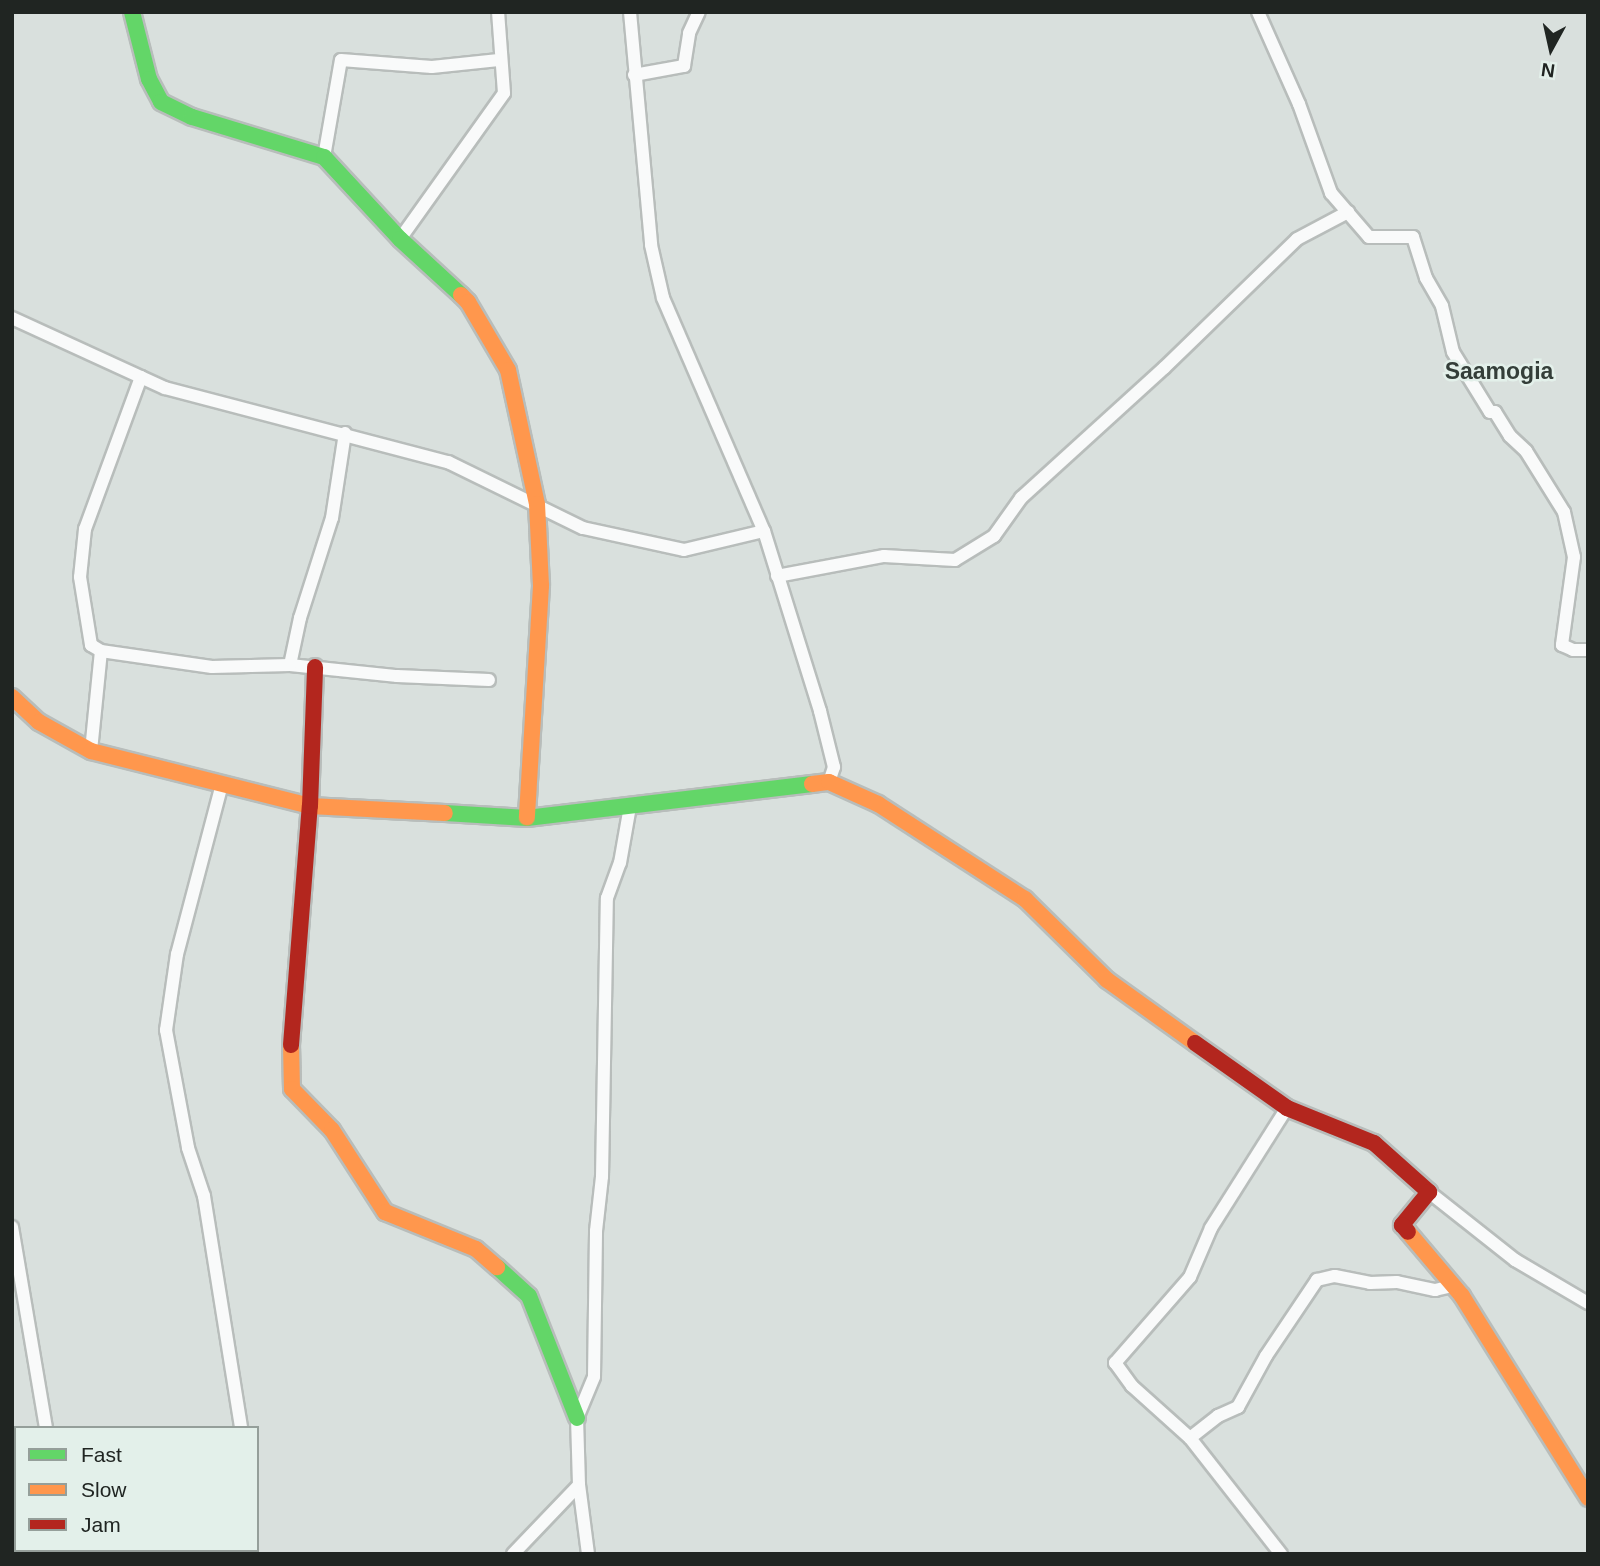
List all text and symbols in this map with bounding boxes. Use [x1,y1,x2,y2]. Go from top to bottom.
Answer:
north arrow [1516,14,1586,84]
text: N [1540,59,1556,82]
district label: Saamogia [1445,357,1553,385]
legend [14,1426,259,1552]
text: Fast [81,1443,122,1466]
text: Slow [81,1478,127,1501]
text: Jam [81,1513,121,1536]

